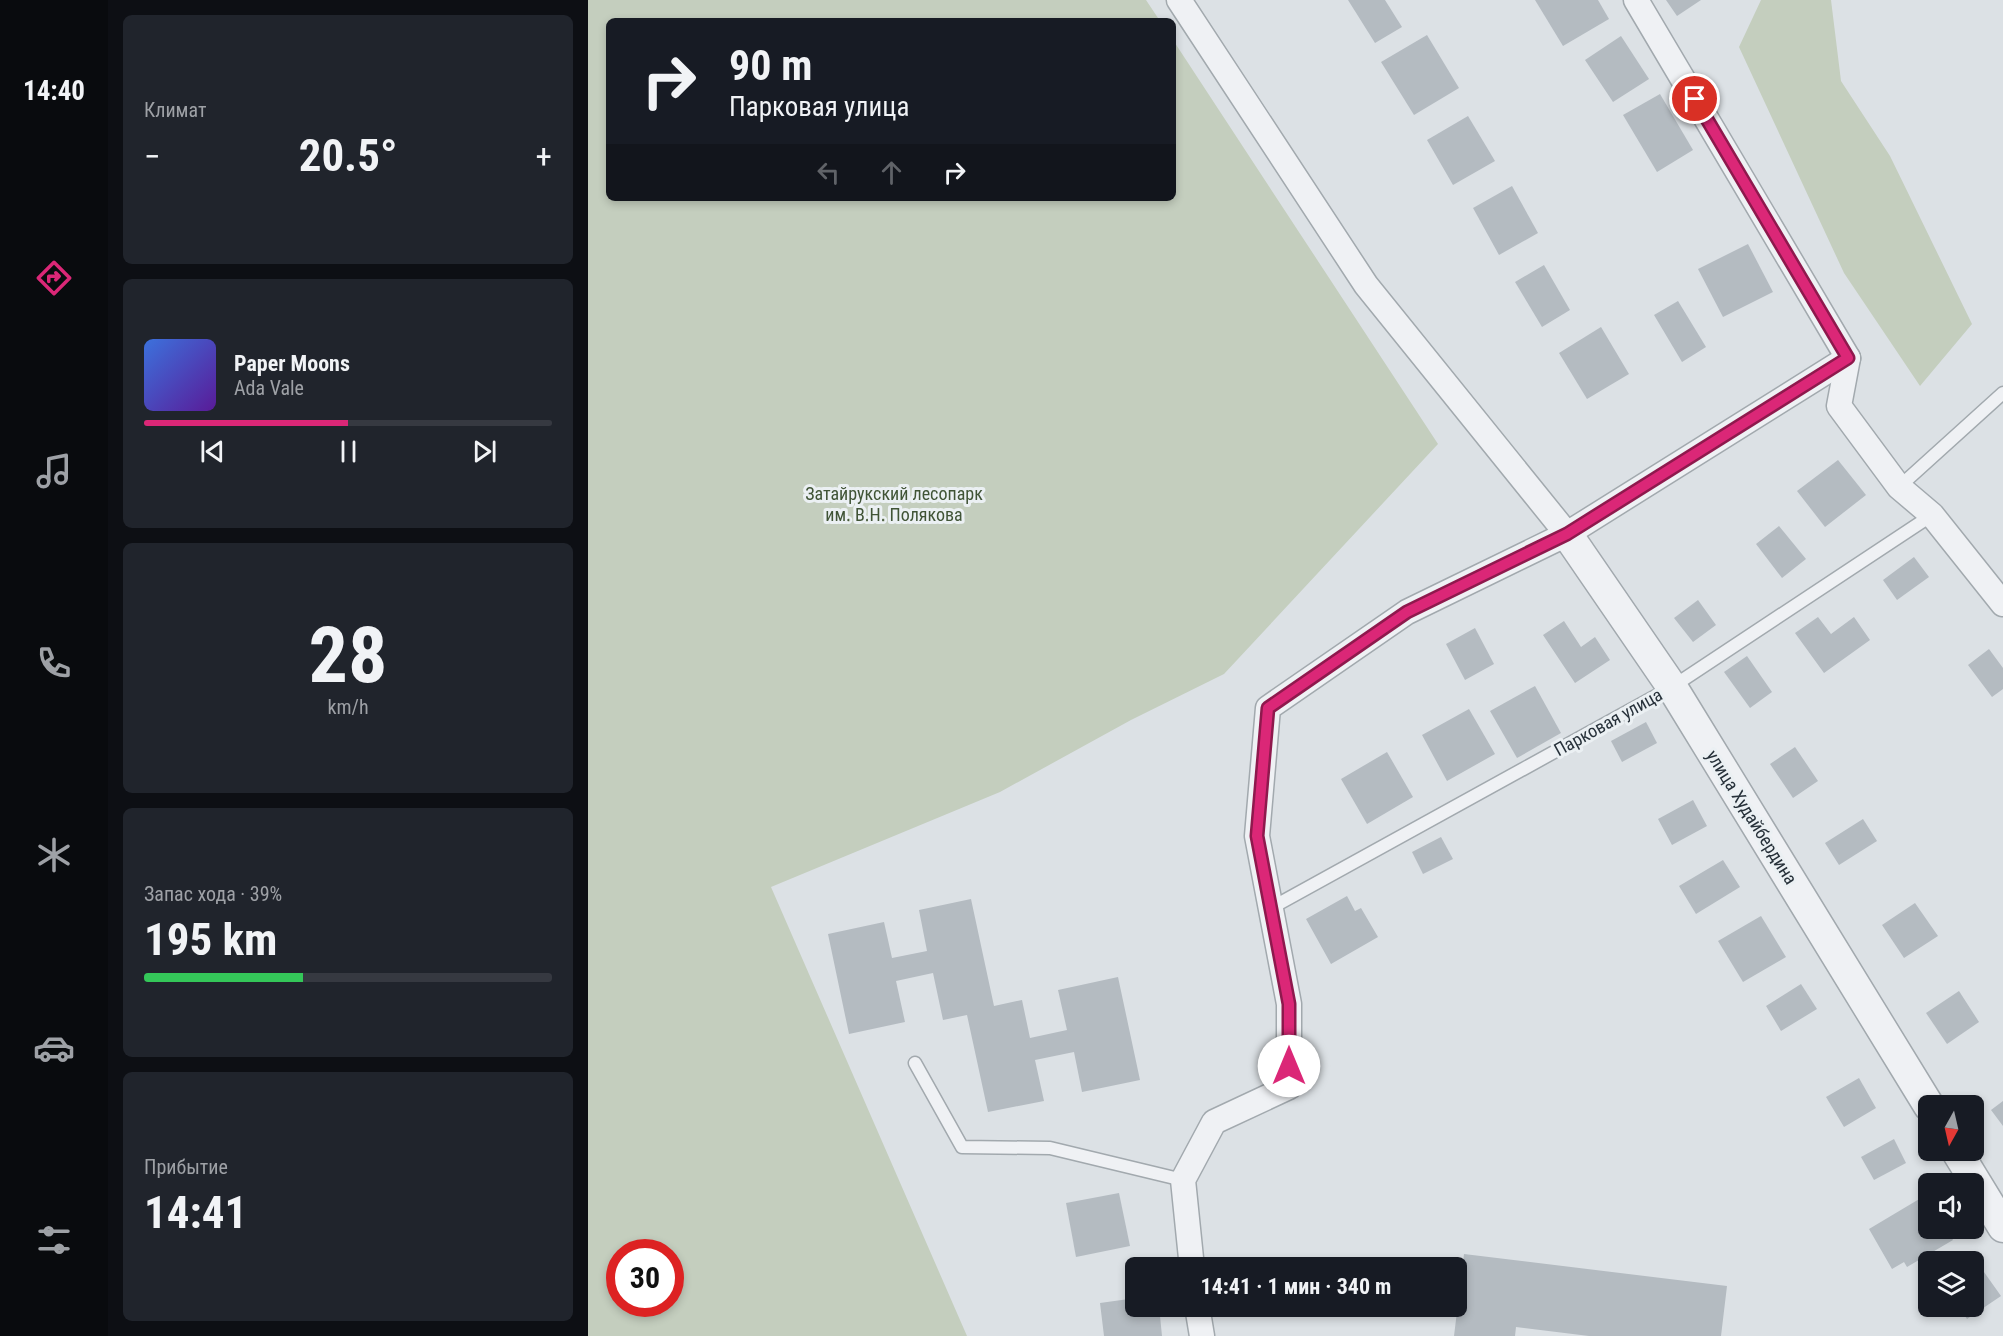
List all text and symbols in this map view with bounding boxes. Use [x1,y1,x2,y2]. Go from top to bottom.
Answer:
text: 90 m [729,41,812,90]
icon: right [630,42,708,120]
pin [1669,73,1720,124]
text: 14:40 [23,75,85,107]
icon: arrive [1678,82,1711,115]
text: Парковая улица [729,91,909,123]
text: Климат [144,98,206,122]
text: 20.5° [299,129,397,182]
text: − [144,137,161,176]
text: + [536,137,552,176]
icon: left [812,156,845,189]
icon: ahead [875,156,908,189]
icon: right [938,156,971,189]
icon: directions [33,257,75,299]
text: Paper Moons [234,351,350,376]
text: Ada Vale [234,376,304,400]
icon: previous [196,435,229,468]
icon: pause [332,435,365,468]
icon: next [468,435,501,468]
icon: music [33,450,75,492]
park label: Затайрукский лесопарк им. В.Н. Полякова [805,483,983,525]
text: 28 [309,610,387,701]
icon: phone [33,642,75,684]
street label: Парковая улица [1550,684,1666,760]
text: km/h [327,695,369,719]
street label: улица Худайбердина [1702,746,1802,888]
icon: climate [33,834,75,876]
text: Запас хода · 39% [144,882,282,906]
text: 195 km [144,913,277,966]
icon: car [33,1027,75,1069]
position arrow [1257,1034,1321,1098]
north arrow [1918,1095,1984,1161]
map controls [1918,1095,1984,1317]
text: Прибытие [144,1155,228,1179]
button: sound [1918,1173,1984,1239]
text: 14:41 [144,1186,247,1239]
icon: filters [33,1219,75,1261]
speed limit sign: 30 [606,1239,684,1317]
button: layers [1918,1251,1984,1317]
text: 14:41 · 1 мин · 340 m [1201,1274,1391,1299]

